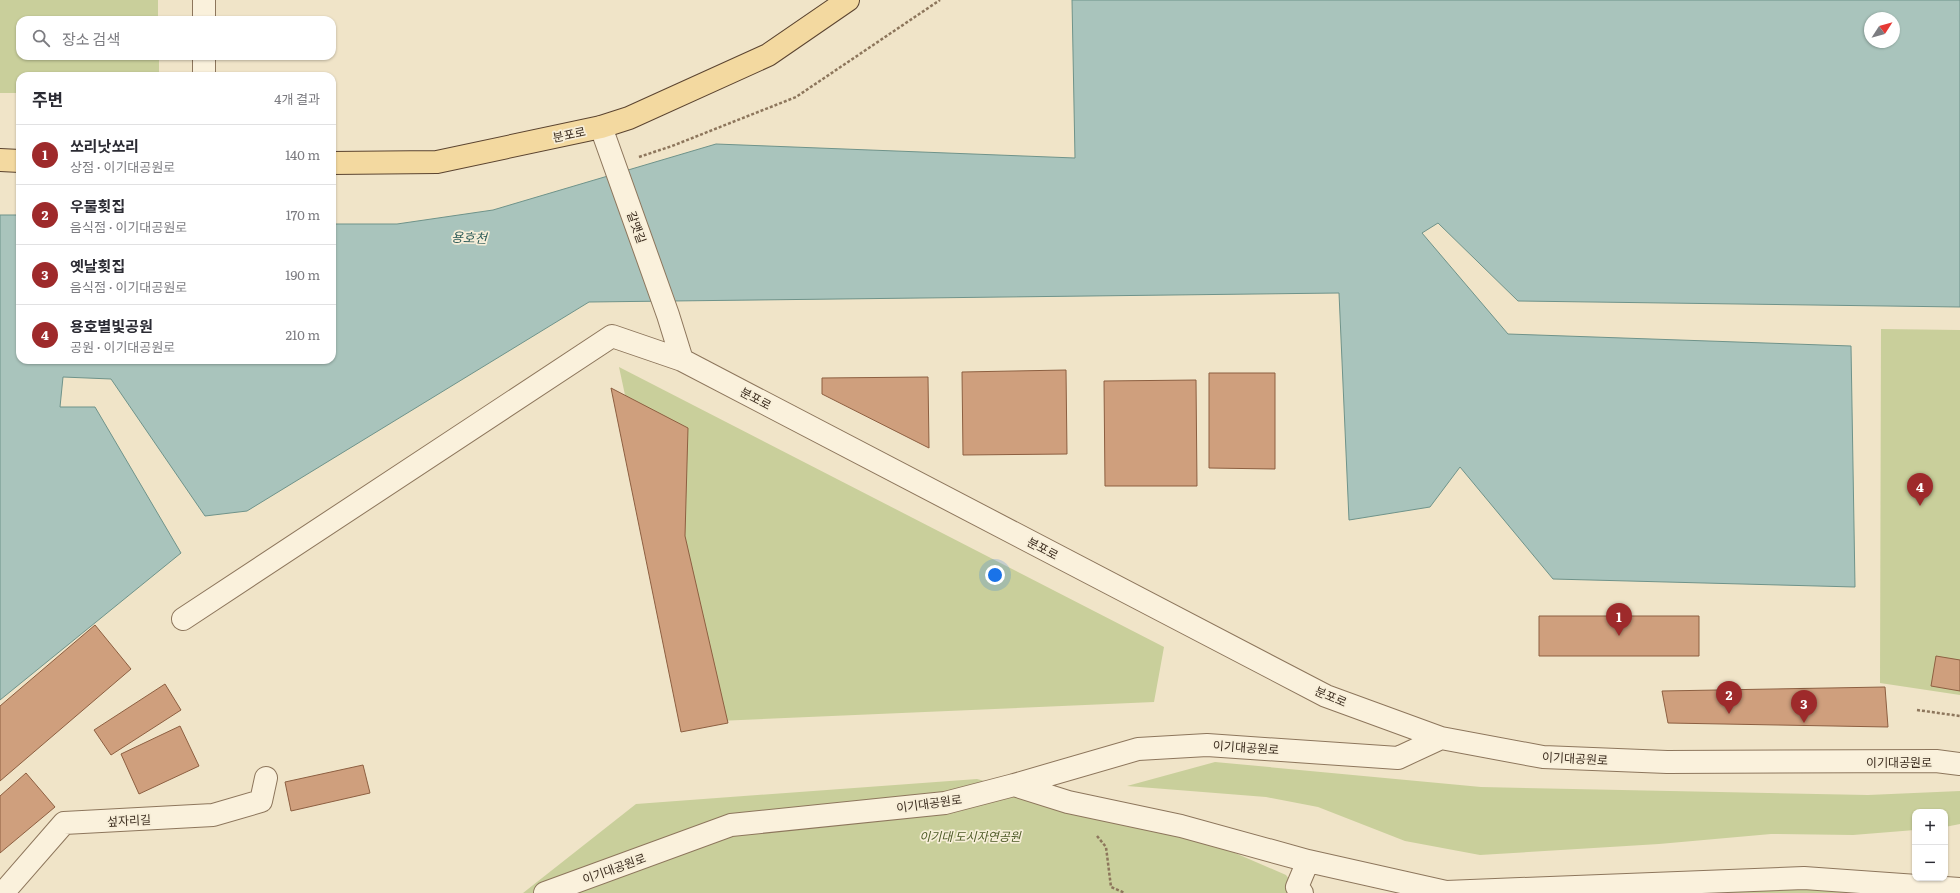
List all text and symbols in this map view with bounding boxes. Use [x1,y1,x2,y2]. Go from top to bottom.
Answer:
north arrow [1864,12,1900,48]
search box [16,16,336,60]
icon: search [30,27,52,49]
text: 장소 검색 [62,27,120,50]
text: 주변 [32,86,63,111]
text: 4개 결과 [274,89,320,108]
street label: 분포로 [551,122,587,146]
text: 쏘리낫쏘리 [70,134,139,157]
text: 1 [42,145,48,164]
text: 140 m [285,145,320,164]
text: 상점 · 이기대공원로 [70,157,175,176]
text: 우물횟집 [70,194,125,217]
text: 2 [42,205,48,224]
text: 170 m [286,205,320,224]
street label: 갈맷길 [623,208,651,246]
text: 음식점 · 이기대공원로 [70,217,187,236]
water label: 용호천 [451,227,488,247]
text: 옛날횟집 [70,254,125,277]
text: 3 [41,265,49,284]
text: 190 m [285,265,320,284]
text: 음식점 · 이기대공원로 [70,277,187,296]
text: 용호별빛공원 [70,314,153,337]
text: 4 [41,325,49,344]
text: 210 m [285,325,320,344]
text: 공원 · 이기대공원로 [70,337,175,356]
street label: 분포로 [737,382,775,414]
pin: 4 [1907,473,1933,506]
street label: 분포로 [1024,532,1062,564]
your location [985,565,1005,585]
pin: 1 [1606,603,1632,636]
street label: 분포로 [1312,681,1350,711]
pin: 2 [1716,681,1742,714]
pin: 3 [1791,690,1817,723]
street label: 이기대공원로 [1212,736,1280,758]
street label: 이기대공원로 [1541,747,1609,769]
street label: 이기대공원로 [1866,753,1932,771]
street label: 이기대공원로 [895,789,963,817]
map controls [1912,809,1948,881]
button: + [1912,809,1948,845]
street label: 섶자리길 [106,810,152,830]
park label: 이기대 도시자연공원 [919,827,1022,845]
button: − [1912,845,1948,881]
street label: 이기대공원로 [580,848,648,888]

